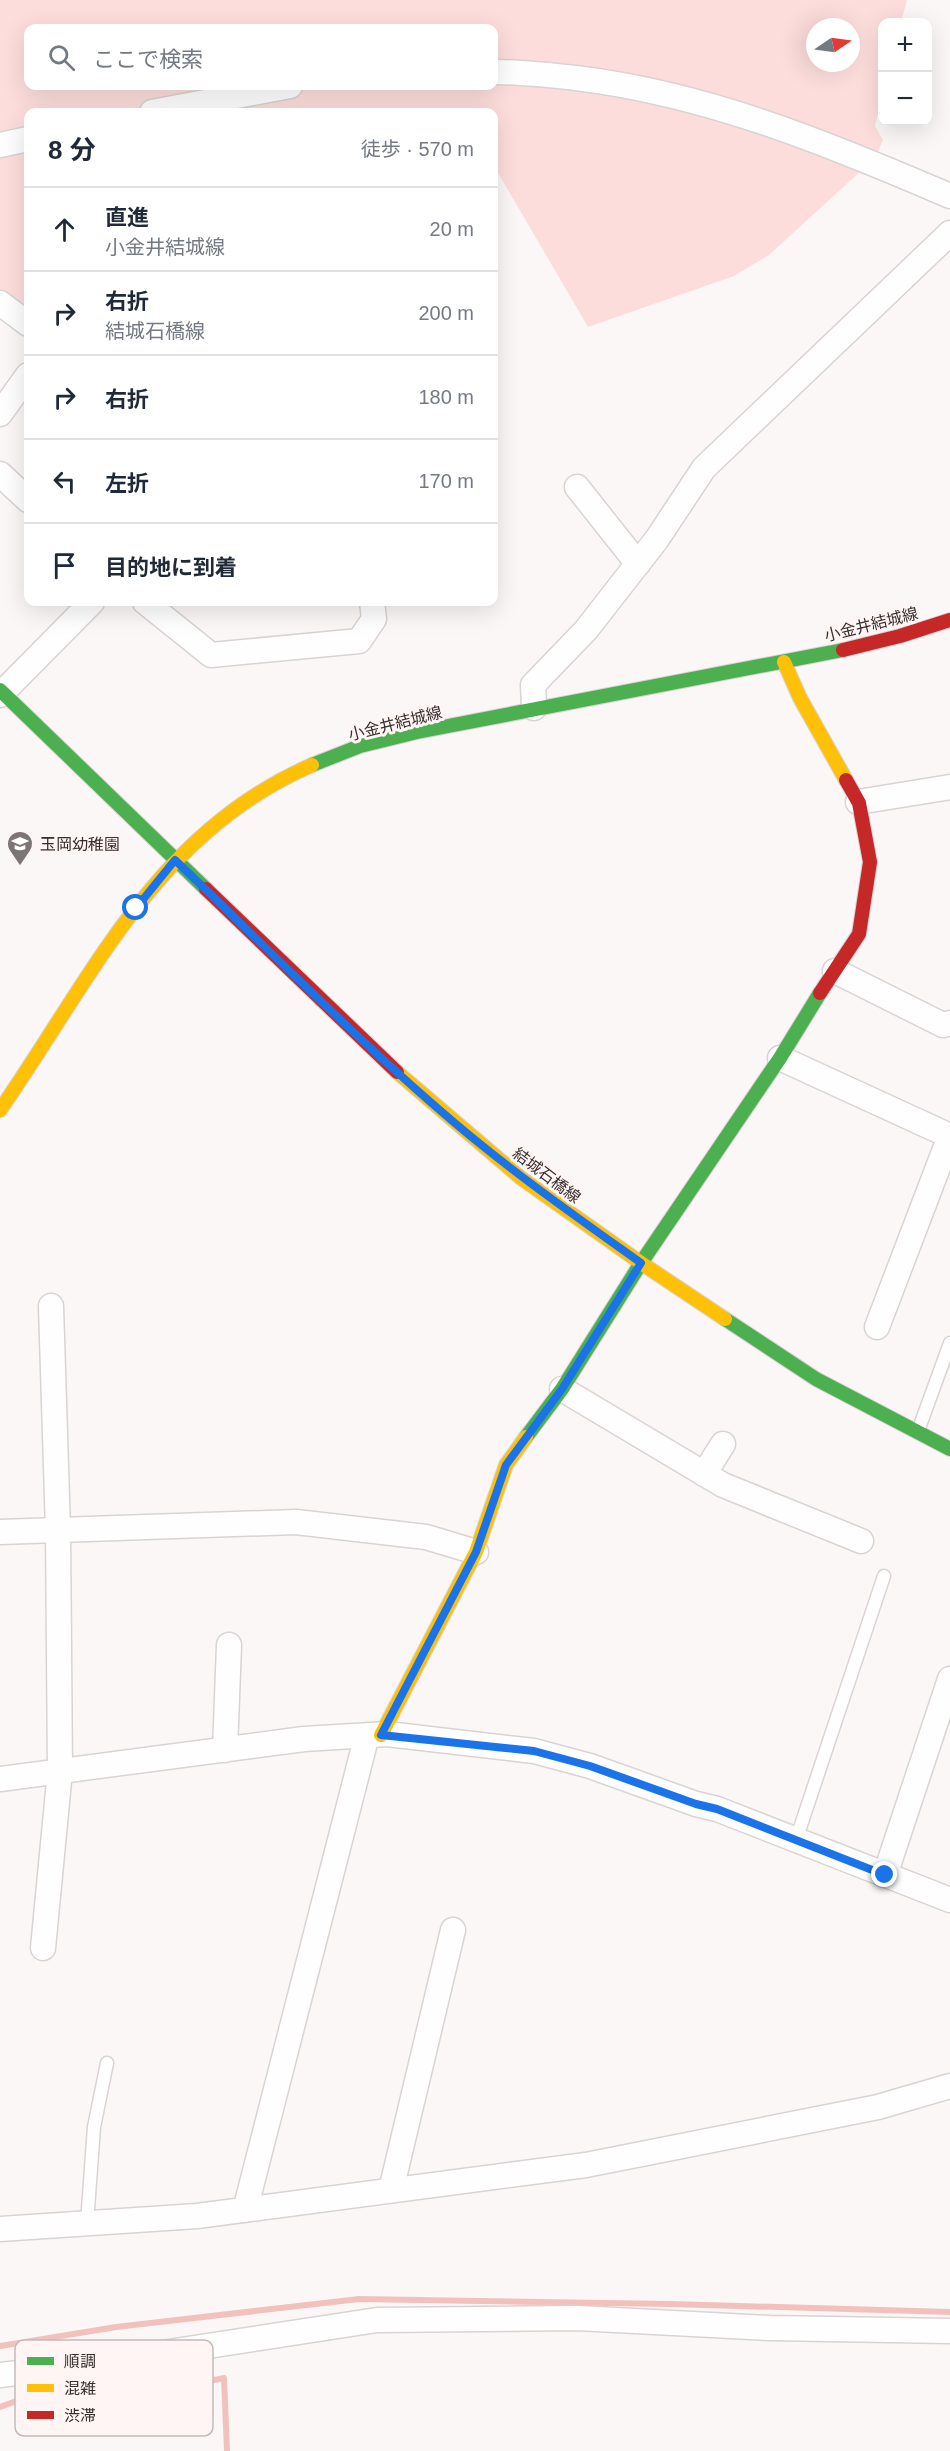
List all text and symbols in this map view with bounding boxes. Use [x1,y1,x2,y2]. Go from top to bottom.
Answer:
north arrow [806,18,860,72]
map controls [878,18,932,126]
button: + [878,18,932,72]
search box [24,24,498,90]
icon: search [45,41,78,74]
text: ここで検索 [93,47,203,72]
button: − [878,72,932,126]
text: 8 分 [48,135,96,165]
text: 徒歩 · 570 m [361,138,474,160]
text: 直進 [105,205,149,230]
icon: ahead [48,213,81,246]
text: 20 m [430,218,474,240]
text: 小金井結城線 [105,236,225,258]
text: 右折 [105,289,149,314]
icon: right [48,297,81,330]
text: 200 m [418,302,474,324]
text: 結城石橋線 [105,320,205,342]
icon: right [48,381,81,414]
text: 180 m [418,386,474,408]
text: 右折 [105,387,149,412]
icon: left [48,465,81,498]
text: 170 m [418,470,474,492]
text: 左折 [105,471,149,496]
icon: arrive [48,549,81,582]
text: 目的地に到着 [105,555,237,580]
street label: 小金井結城線 [822,605,920,644]
street label: 小金井結城線 [346,704,444,743]
school or university icon: 玉岡幼稚園 [5,829,35,867]
place label: 玉岡幼稚園 [40,836,120,853]
route start [122,894,148,920]
street label: 結城石橋線 [510,1145,584,1206]
route end [871,1861,897,1887]
legend [15,2340,213,2436]
text: 順調 [64,2353,96,2370]
text: 混雑 [64,2380,96,2397]
text: 渋滞 [64,2407,96,2424]

